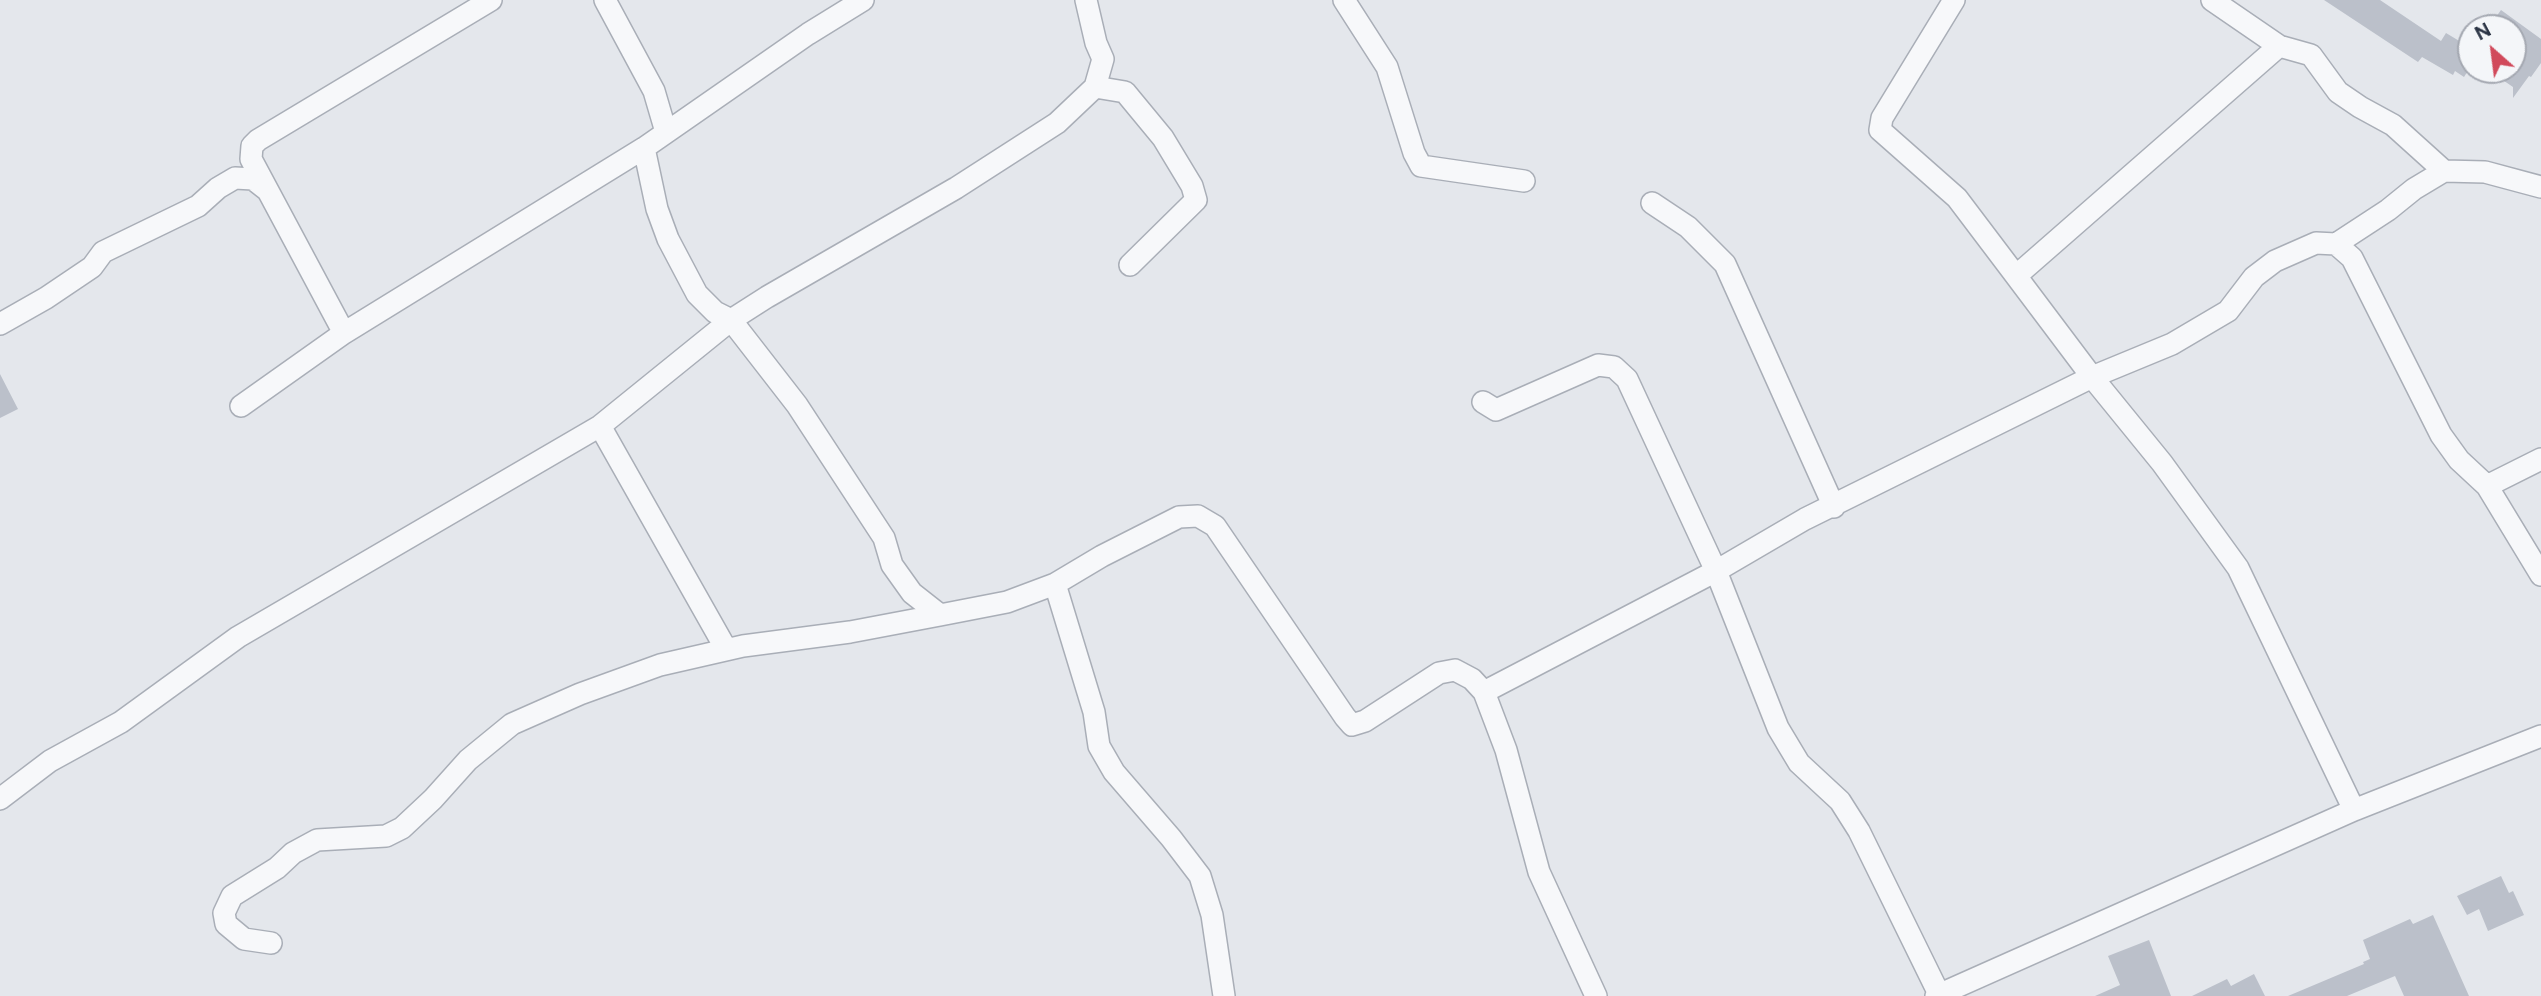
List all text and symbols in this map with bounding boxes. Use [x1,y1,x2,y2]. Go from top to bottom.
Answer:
north arrow [2457,14,2527,84]
text: N [2471,18,2495,45]

